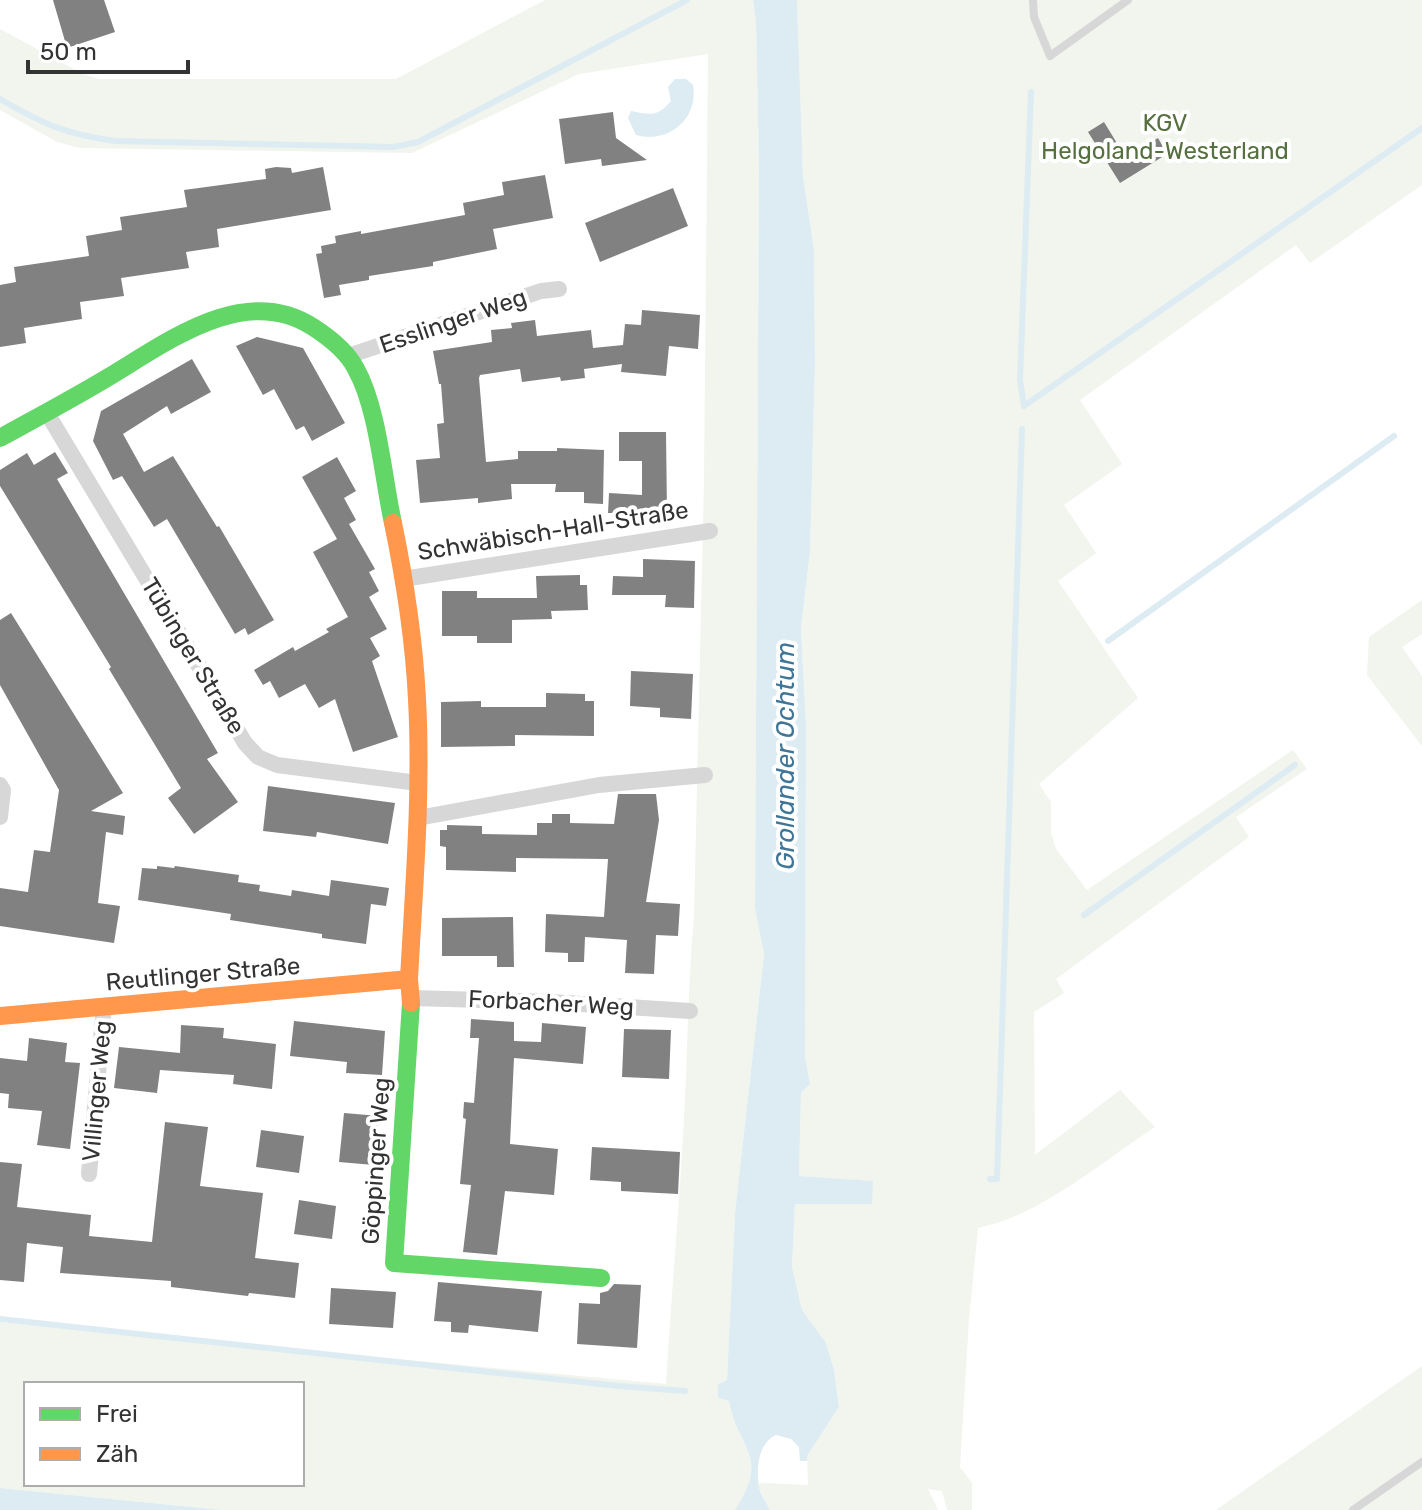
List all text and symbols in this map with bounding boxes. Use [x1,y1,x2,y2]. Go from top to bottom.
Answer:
scale bar [28,24,188,74]
text: 50 m [40,38,97,66]
park label: KGV Helgoland-Westerland [1041,109,1289,165]
street label: Esslinger Weg [376,283,530,359]
street label: Schwäbisch-Hall-Straße [416,496,690,566]
street label: Tübinger Straße [135,573,251,739]
water label: Grollander Ochtum [770,642,801,870]
street label: Reutlinger Straße [104,952,302,996]
street label: Forbacher Weg [467,985,635,1021]
street label: Villinger Weg [77,1019,117,1163]
street label: Göppinger Weg [356,1077,396,1245]
legend [24,1382,304,1486]
text: Frei [96,1400,138,1428]
text: Zäh [96,1440,138,1468]

